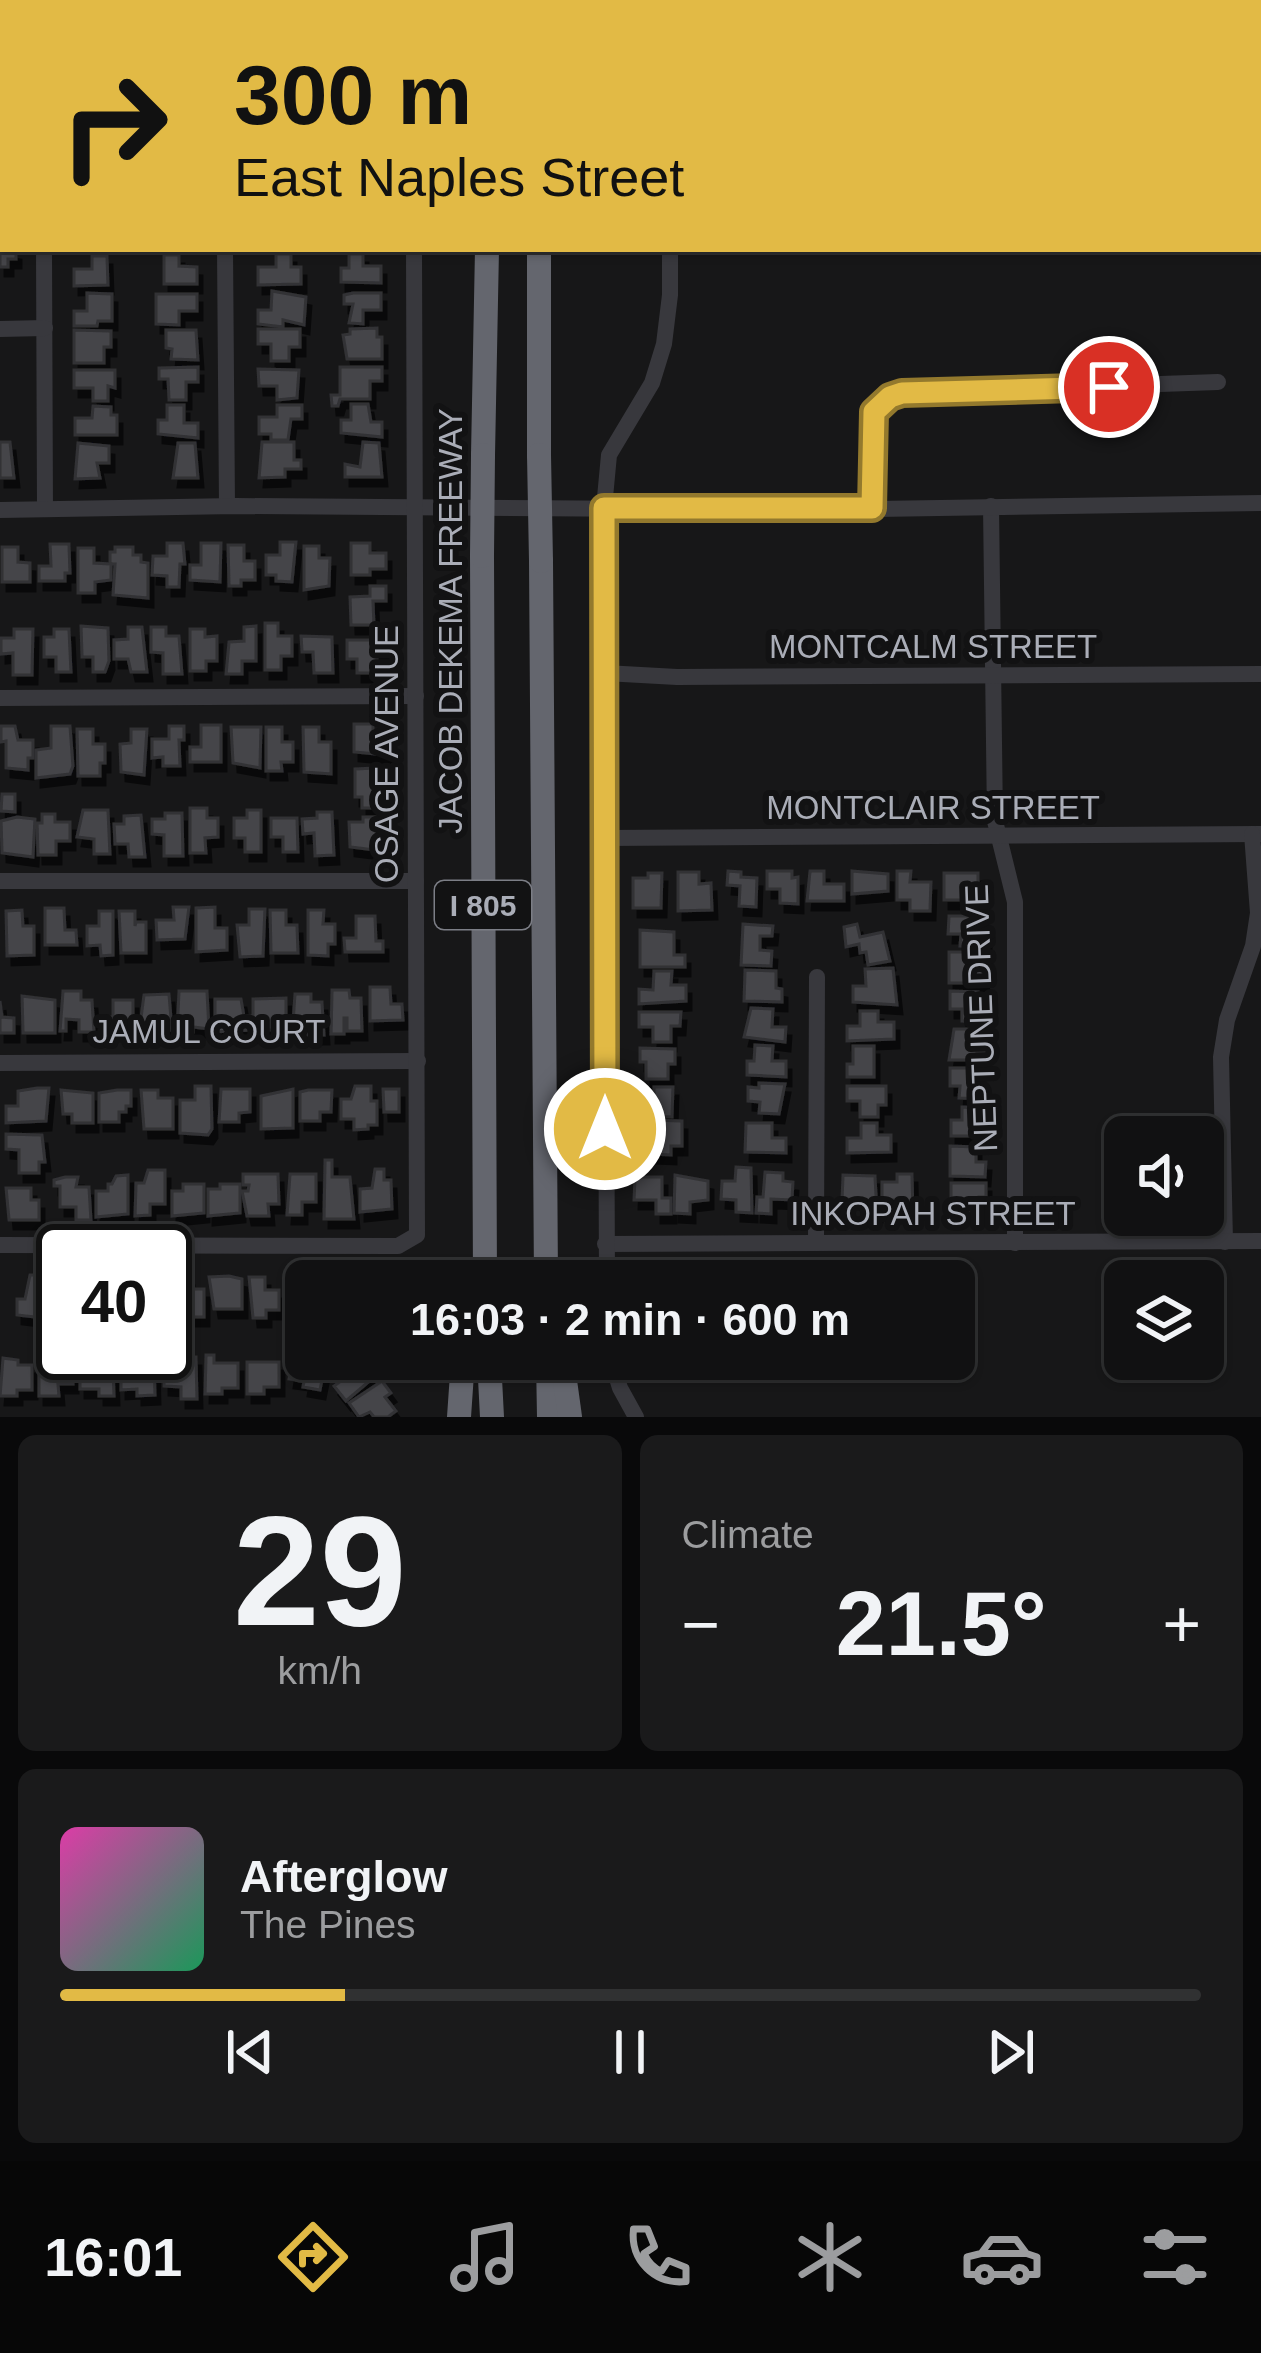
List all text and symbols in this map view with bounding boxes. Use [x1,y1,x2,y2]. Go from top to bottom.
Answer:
icon: right [36,48,192,204]
text: 300 m [234,48,472,142]
text: East Naples Street [234,147,684,207]
pin [1058,336,1160,438]
icon: arrive [1076,354,1142,420]
street label: JACOB DEKEMA FREEWAY [432,408,469,834]
street label: OSAGE AVENUE [368,625,405,883]
street label: MONTCALM STREET [769,628,1097,665]
street label: MONTCLAIR STREET [766,789,1100,826]
road number: I 805 [435,881,531,929]
street label: NEPTUNE DRIVE [958,884,1004,1152]
street label: JAMUL COURT [93,1013,325,1050]
position arrow [542,1066,668,1192]
map controls [1104,1116,1224,1380]
button: sound [1104,1116,1224,1236]
street label: INKOPAH STREET [790,1195,1076,1232]
speed limit sign: 40 [36,1224,192,1380]
button: layers [1104,1260,1224,1380]
text: 16:03 · 2 min · 600 m [410,1294,850,1345]
text: 29 [233,1484,407,1658]
text: Climate [682,1513,814,1556]
text: 21.5° [836,1574,1047,1674]
text: − [682,1587,720,1661]
text: + [1162,1587,1201,1661]
text: km/h [277,1649,362,1692]
text: Afterglow [240,1851,448,1902]
text: The Pines [240,1903,416,1946]
icon: previous [217,2019,283,2085]
icon: pause [597,2019,663,2085]
icon: next [978,2019,1044,2085]
icon: directions [271,2215,355,2299]
icon: music [443,2215,527,2299]
icon: phone [616,2215,700,2299]
icon: climate [788,2215,872,2299]
icon: car [960,2215,1044,2299]
icon: filters [1133,2215,1217,2299]
text: 16:01 [44,2227,182,2287]

